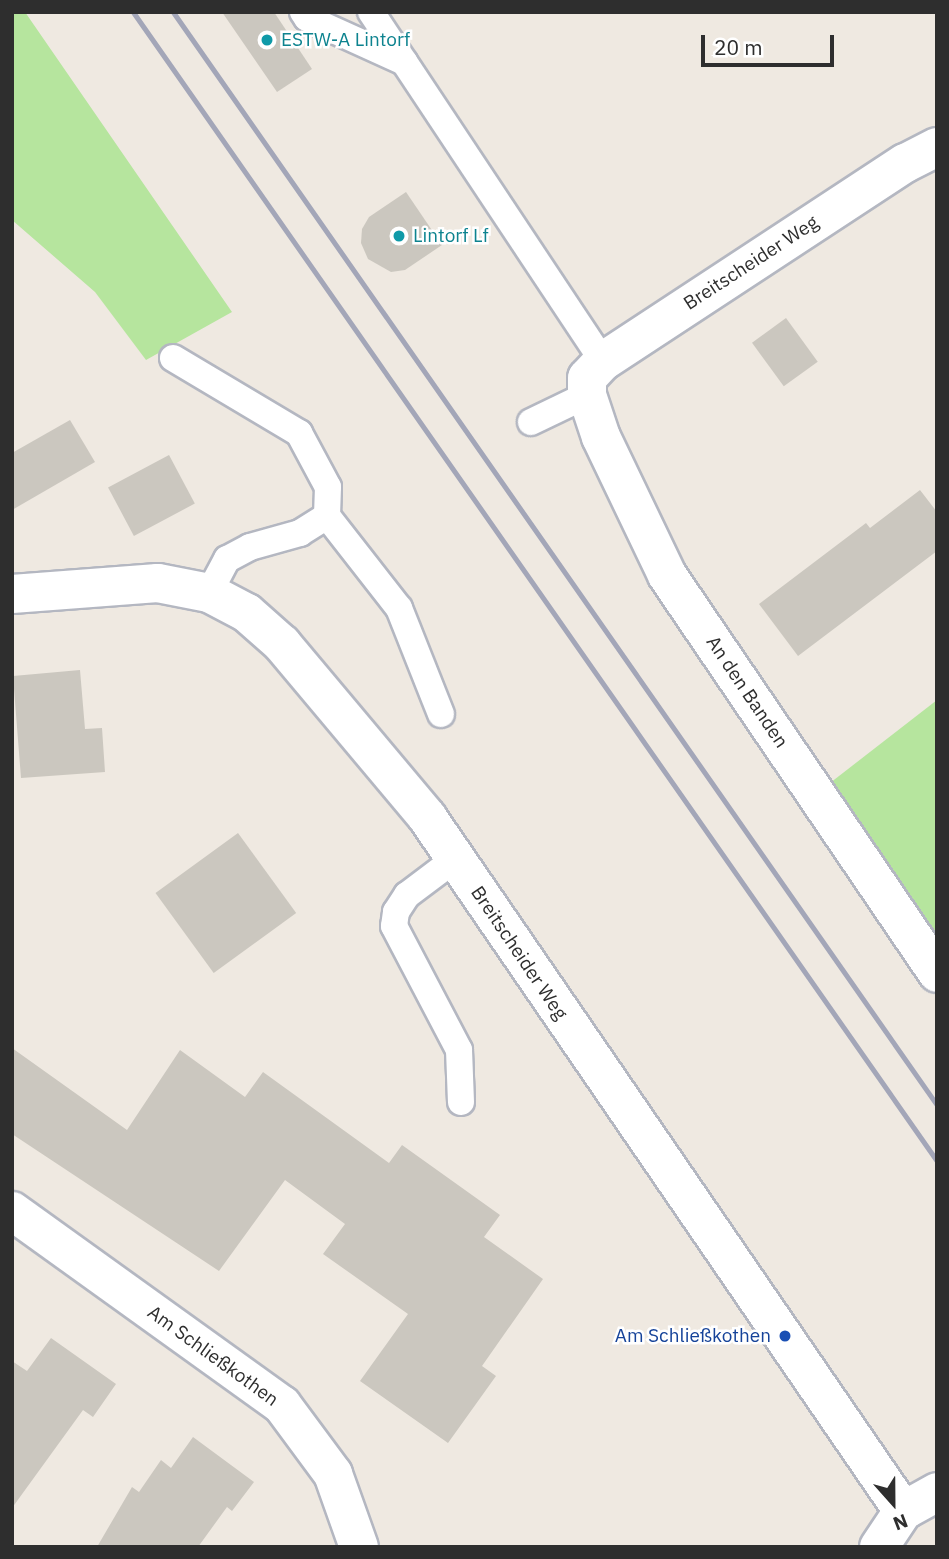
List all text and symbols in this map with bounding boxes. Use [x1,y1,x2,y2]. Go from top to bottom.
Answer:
scale bar [704,21,837,65]
place label: ESTW-A Lintorf [281,29,410,51]
marker: ESTW-A Lintorf [259,32,275,48]
text: 20 m [714,33,763,61]
street label: Breitscheider Weg [679,211,823,315]
place label: Lintorf Lf [413,225,489,247]
marker: Lintorf Lf [391,228,407,244]
street label: An den Banden [701,632,793,752]
street label: Breitscheider Weg [466,882,572,1024]
street label: Am Schließkothen [143,1301,283,1411]
place label: Am Schließkothen [615,1325,771,1347]
marker: Am Schließkothen [777,1328,793,1344]
north arrow [858,1468,928,1538]
text: N [890,1509,911,1536]

